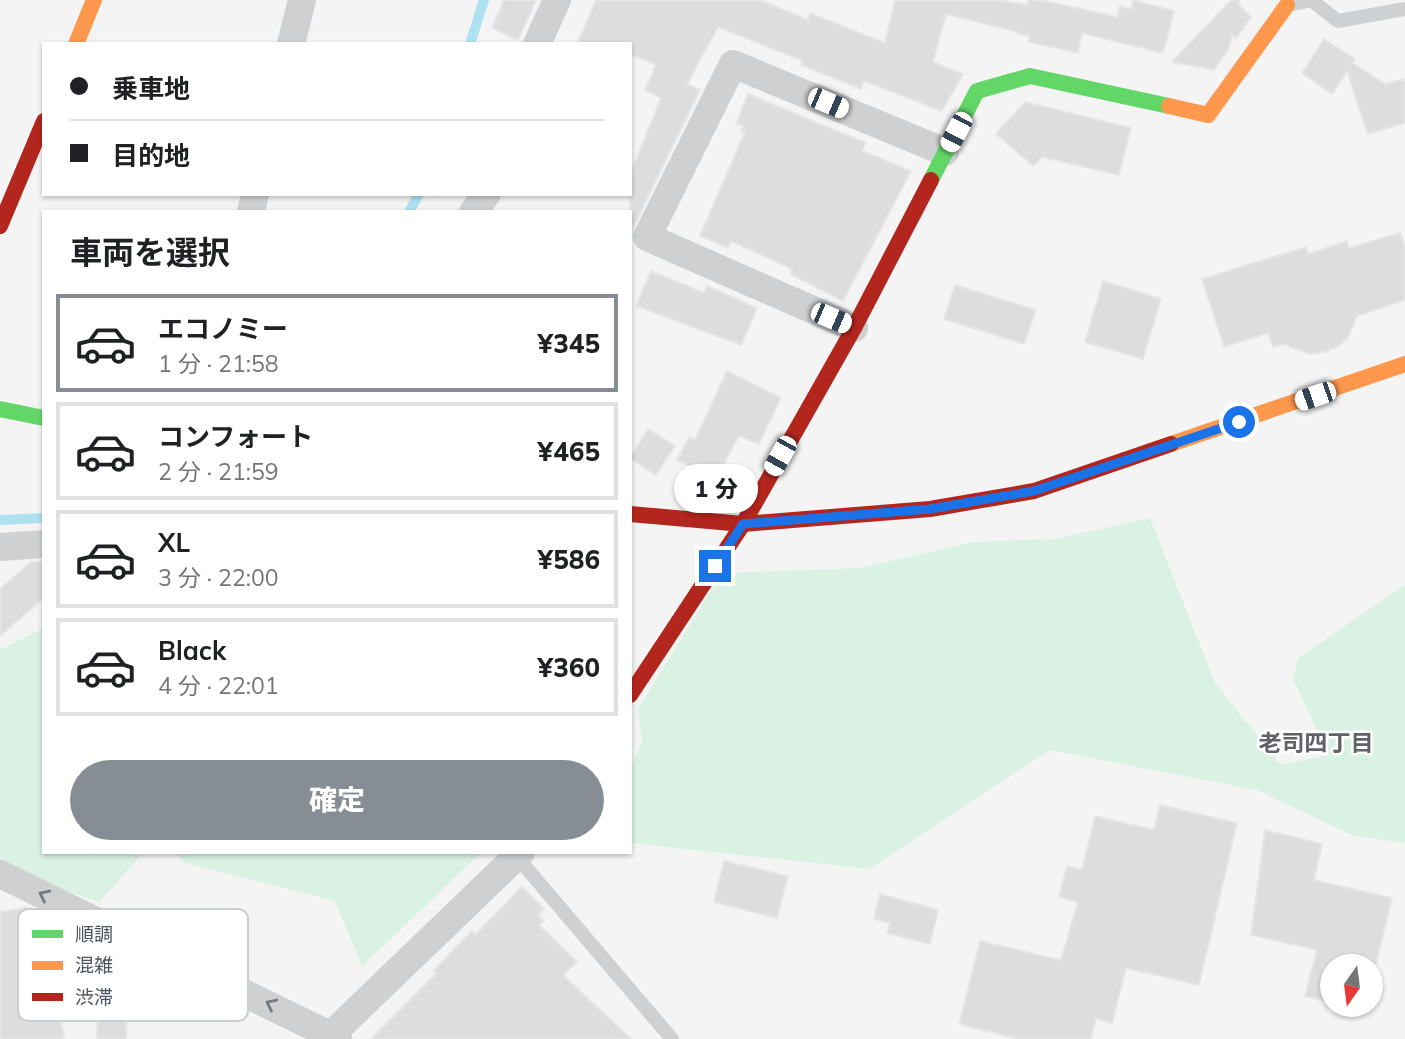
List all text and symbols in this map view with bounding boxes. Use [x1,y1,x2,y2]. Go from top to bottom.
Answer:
text: 乗車地 [112,72,190,105]
car [805,85,852,121]
car [937,109,976,155]
text: 目的地 [112,139,190,172]
text: 車両を選択 [70,232,230,272]
car [808,300,855,336]
icon: car [74,312,137,375]
text: エコノミー [158,312,288,345]
text: ¥345 [538,327,600,360]
text: 1 分 · 21:58 [158,349,279,378]
car [1292,379,1339,413]
route start [1223,406,1255,438]
icon: car [74,420,137,483]
text: コンフォート [158,420,313,453]
car [761,433,800,479]
text: ¥465 [538,435,600,468]
text: 2 分 · 21:59 [158,457,279,486]
callout: 1 分 [673,464,757,514]
text: 1 分 [694,474,738,503]
text: XL [158,526,190,559]
icon: car [74,528,137,591]
text: ¥586 [538,543,600,576]
route end [699,550,731,582]
text: 3 分 · 22:00 [158,563,279,592]
text: Black [158,634,226,667]
icon: car [74,636,137,699]
text: ¥360 [538,651,600,684]
text: 4 分 · 22:01 [158,671,279,700]
district label: 老司四丁目 [1259,728,1374,757]
button: 確定 [70,760,604,840]
one-way arrow [39,889,51,903]
legend [18,909,248,1021]
text: 順調 [75,922,113,946]
text: 混雑 [75,953,113,977]
north arrow [1320,954,1382,1017]
map controls [1320,954,1383,1017]
text: 渋滞 [75,985,113,1009]
one-way arrow [266,999,278,1013]

